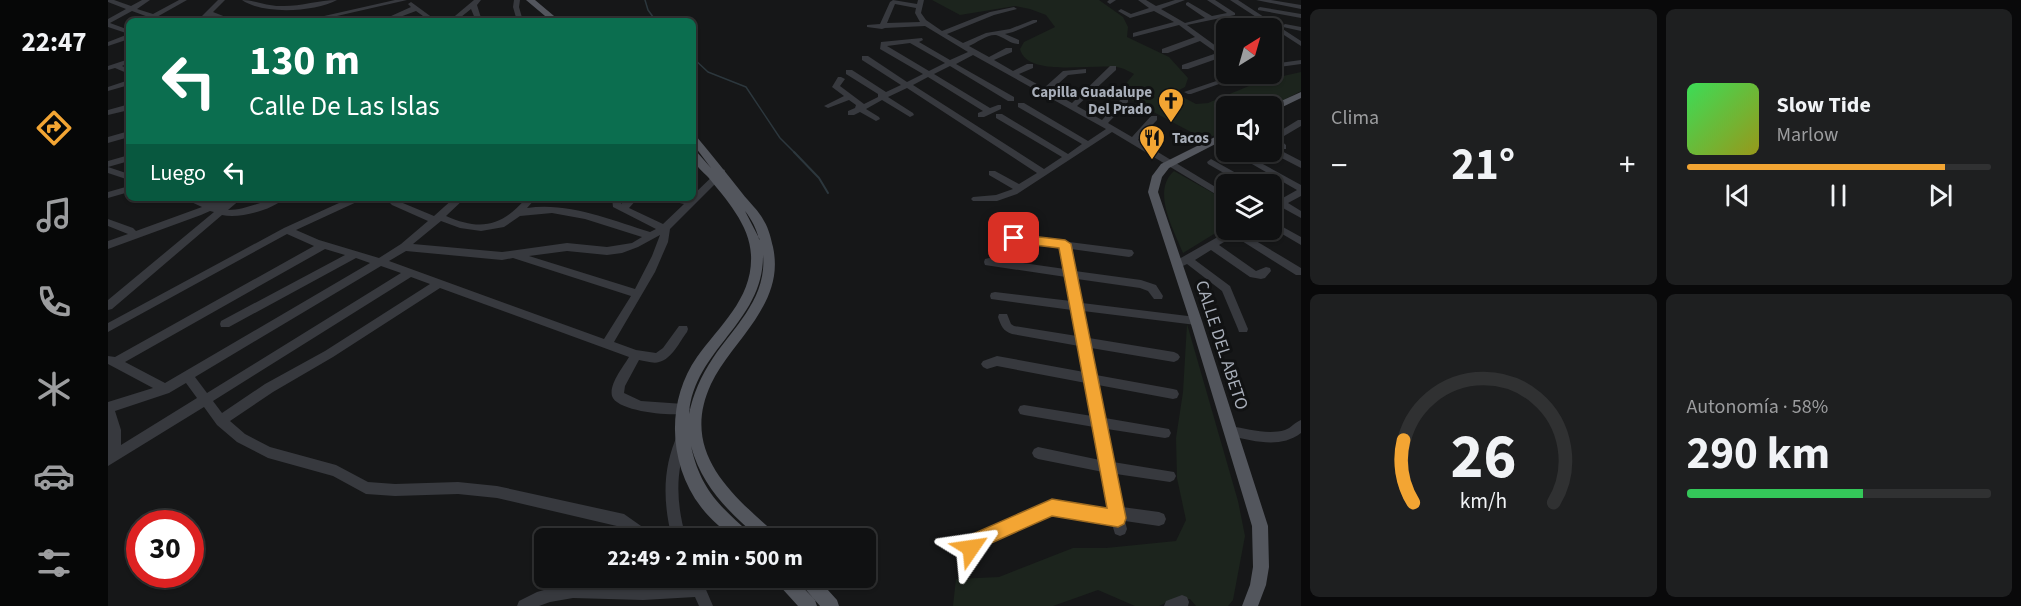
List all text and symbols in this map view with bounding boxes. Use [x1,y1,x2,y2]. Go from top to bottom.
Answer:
north arrow [1216,18,1282,84]
map controls [1216,18,1282,240]
text: 22:47 [21,23,87,62]
text: 130 m [249,31,360,91]
icon: left [150,42,228,120]
place label: Capilla Guadalupe Del Prado [1031,82,1152,120]
church icon: Capilla Guadalupe Del Prado [1156,86,1186,124]
text: Calle De Las Islas [249,87,440,126]
text: Slow Tide [1777,89,1871,121]
button: sound [1216,96,1282,162]
text: Clima [1331,104,1379,132]
icon: directions [33,107,75,149]
text: Marlow [1777,121,1838,149]
restaurant icon: Tacos [1137,123,1167,161]
place label: Tacos [1172,128,1209,149]
text: 21° [1451,133,1515,197]
text: − [1331,142,1347,189]
text: + [1619,142,1635,189]
icon: left [218,156,251,189]
text: Luego [150,157,206,189]
button: layers [1216,174,1282,240]
icon: previous [1721,179,1754,212]
icon: pause [1822,179,1855,212]
icon: next [1924,179,1957,212]
icon: music [33,194,75,236]
pin [988,212,1039,263]
icon: arrive [997,221,1030,254]
street label: CALLE DEL ABETO [1189,277,1254,413]
icon: phone [33,281,75,323]
icon: climate [33,368,75,410]
text: Autonomía · 58% [1687,393,1828,421]
text: 26 [1450,413,1516,502]
text: 290 km [1687,422,1830,486]
icon: car [33,455,75,497]
text: km/h [1459,486,1507,517]
speed limit sign: 30 [126,510,204,588]
position arrow [939,516,1003,580]
icon: filters [33,542,75,584]
text: 22:49 · 2 min · 500 m [607,542,803,574]

